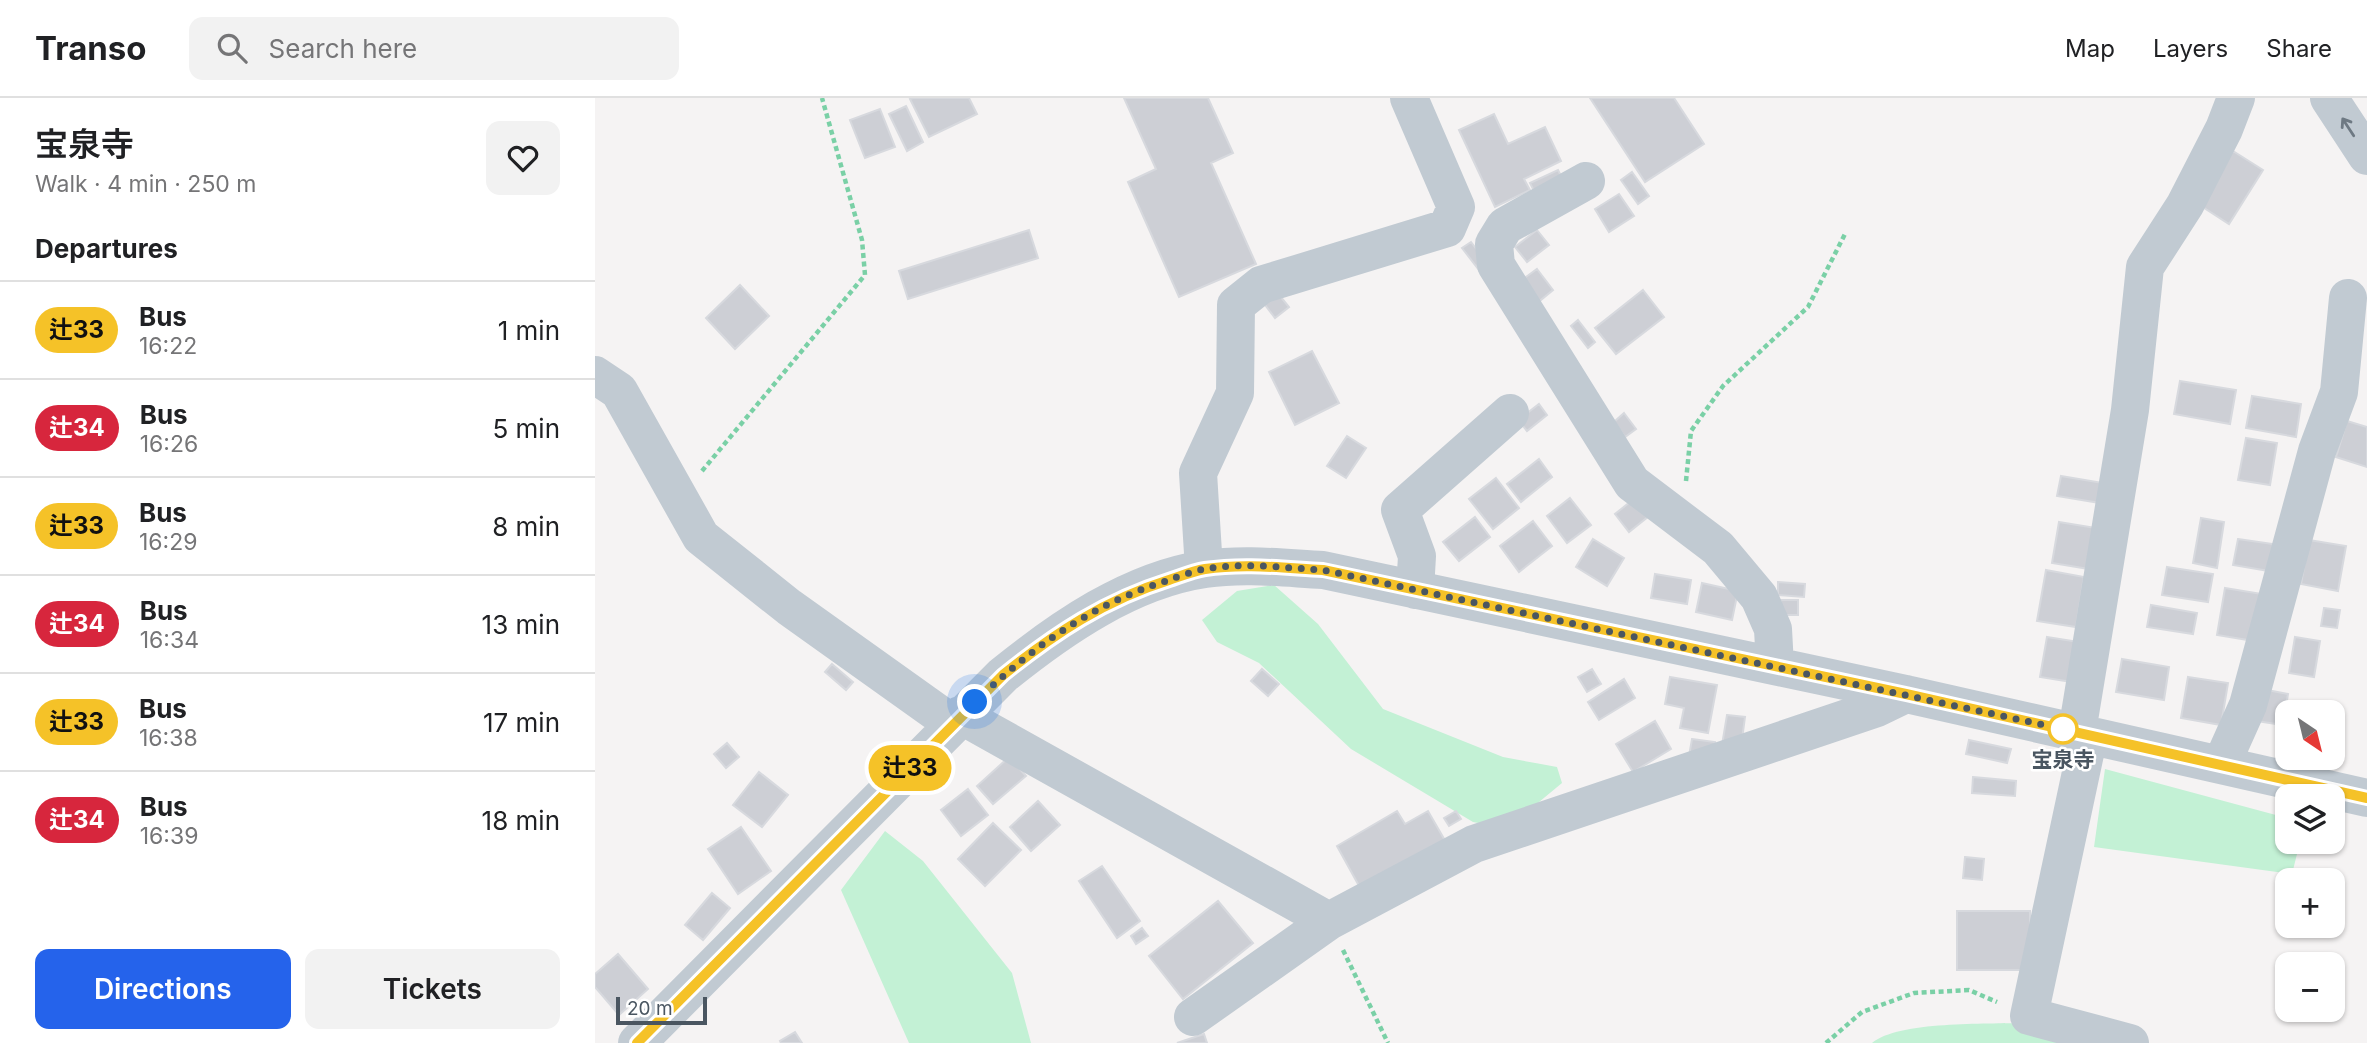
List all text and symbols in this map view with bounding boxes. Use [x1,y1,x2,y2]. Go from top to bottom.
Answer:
search box [189,17,679,80]
text: Transo [35,28,147,68]
icon: search [213,29,251,67]
text: Search here [269,33,417,64]
text: Map [2065,34,2115,63]
text: Layers [2153,34,2228,63]
text: Share [2266,34,2332,63]
one-way arrow [2341,118,2355,137]
button: heart [486,121,560,195]
text: 宝泉寺 [35,124,134,164]
text: Walk · 4 min · 250 m [35,170,257,198]
text: Departures [35,233,178,264]
text: Bus [139,301,187,332]
text: 辻33 [49,315,104,344]
text: 1 min [498,315,560,346]
text: 16:22 [139,332,197,360]
text: Bus [140,399,188,430]
text: 辻34 [49,413,105,442]
text: 5 min [492,413,560,444]
text: 16:26 [140,430,198,458]
text: Bus [139,497,187,528]
text: 辻33 [49,511,104,540]
text: 8 min [492,511,560,542]
text: 16:29 [139,528,198,556]
text: Bus [140,595,188,626]
text: 辻34 [49,609,105,638]
text: 13 min [482,609,560,640]
text: 16:34 [140,626,199,654]
your location [957,684,992,719]
text: Bus [139,693,187,724]
north arrow [2275,700,2345,770]
map controls [2275,700,2345,1022]
text: 辻33 [49,707,104,736]
text: 17 min [483,707,560,738]
marker: 宝泉寺 [2048,714,2078,744]
text: 16:38 [139,724,198,752]
line badge: 辻33 [870,745,950,791]
place label: 宝泉寺 [2032,747,2095,772]
text: 辻33 [883,753,937,782]
button: layers [2275,784,2345,854]
text: Bus [140,791,188,822]
text: 辻34 [49,805,105,834]
text: 18 min [482,805,560,836]
text: 16:39 [140,822,198,850]
button: + [2275,868,2345,938]
button: Directions [35,949,291,1029]
button: Tickets [305,949,560,1029]
button: − [2275,952,2345,1022]
scale bar [616,994,707,1026]
text: 20 m [627,997,673,1020]

